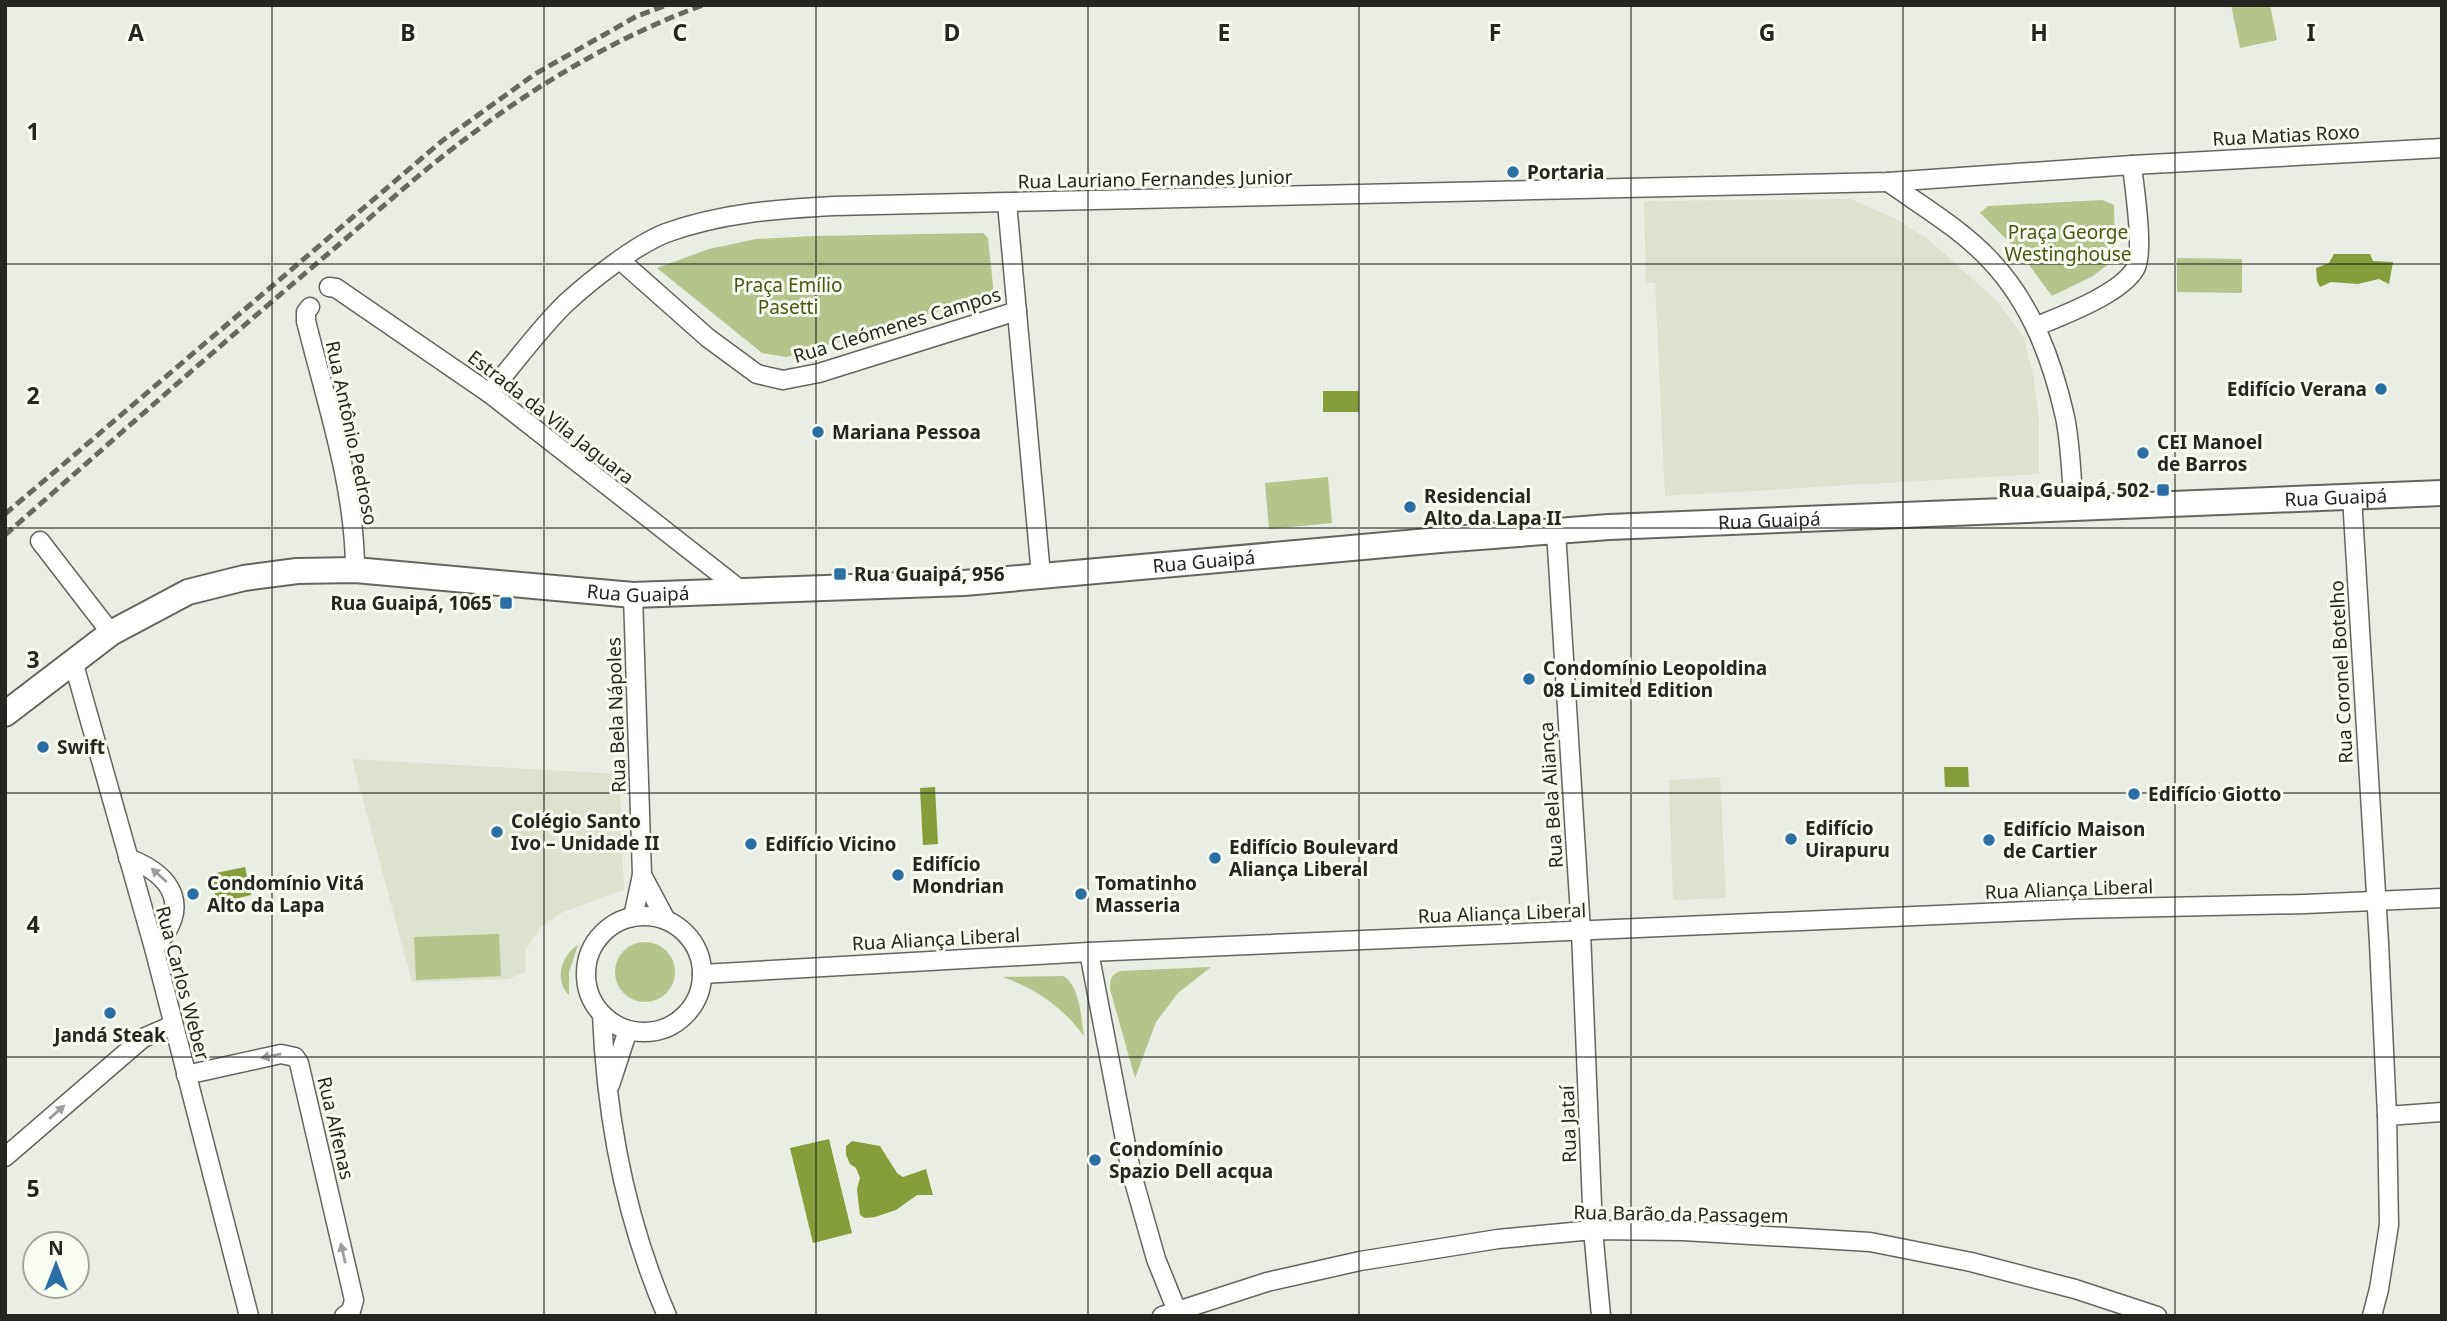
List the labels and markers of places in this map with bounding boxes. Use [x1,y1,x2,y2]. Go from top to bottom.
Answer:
place label: Portaria [1527,159,1604,185]
marker: Portaria [1505,164,1521,180]
place label: Edifício Verana [2227,376,2367,402]
marker: Edifício Verana [2373,381,2389,397]
place label: Mariana Pessoa [832,419,981,445]
marker: Mariana Pessoa [810,424,826,440]
place label: CEI Manoel de Barros [2157,429,2263,477]
marker: CEI Manoel de Barros [2135,445,2151,461]
place label: Rua Guaipá, 502 [1998,477,2149,503]
marker: Rua Guaipá, 502 [2155,482,2171,498]
place label: Residencial Alto da Lapa II [1424,483,1561,531]
marker: Residencial Alto da Lapa II [1402,499,1418,515]
place label: Rua Guaipá, 956 [854,561,1005,587]
marker: Rua Guaipá, 956 [832,566,848,582]
place label: Rua Guaipá, 1065 [330,590,492,616]
marker: Rua Guaipá, 1065 [498,595,514,611]
place label: Condomínio Leopoldina 08 Limited Edition [1543,655,1767,703]
marker: Condomínio Leopoldina 08 Limited Edition [1521,671,1537,687]
place label: Swift [57,734,105,760]
marker: Swift [35,739,51,755]
place label: Edifício Giotto [2148,781,2281,807]
marker: Edifício Giotto [2126,786,2142,802]
place label: Colégio Santo Ivo – Unidade II [511,808,659,856]
place label: Edifício Uirapuru [1805,815,1890,863]
place label: Edifício Maison de Cartier [2003,816,2145,864]
marker: Colégio Santo Ivo – Unidade II [489,824,505,840]
place label: Edifício Vicino [765,831,896,857]
marker: Edifício Uirapuru [1783,831,1799,847]
marker: Edifício Maison de Cartier [1981,832,1997,848]
place label: Edifício Boulevard Aliança Liberal [1229,834,1399,882]
marker: Edifício Vicino [743,836,759,852]
marker: Edifício Boulevard Aliança Liberal [1207,850,1223,866]
place label: Edifício Mondrian [912,851,1004,899]
marker: Edifício Mondrian [890,867,906,883]
place label: Condomínio Vitá Alto da Lapa [207,870,364,918]
place label: Tomatinho Masseria [1095,870,1197,918]
marker: Condomínio Vitá Alto da Lapa [185,886,201,902]
marker: Tomatinho Masseria [1073,886,1089,902]
marker: Jandá Steak [102,1005,118,1021]
place label: Jandá Steak [52,1022,166,1048]
place label: Condomínio Spazio Dell acqua [1109,1136,1273,1184]
marker: Condomínio Spazio Dell acqua [1087,1152,1103,1168]

